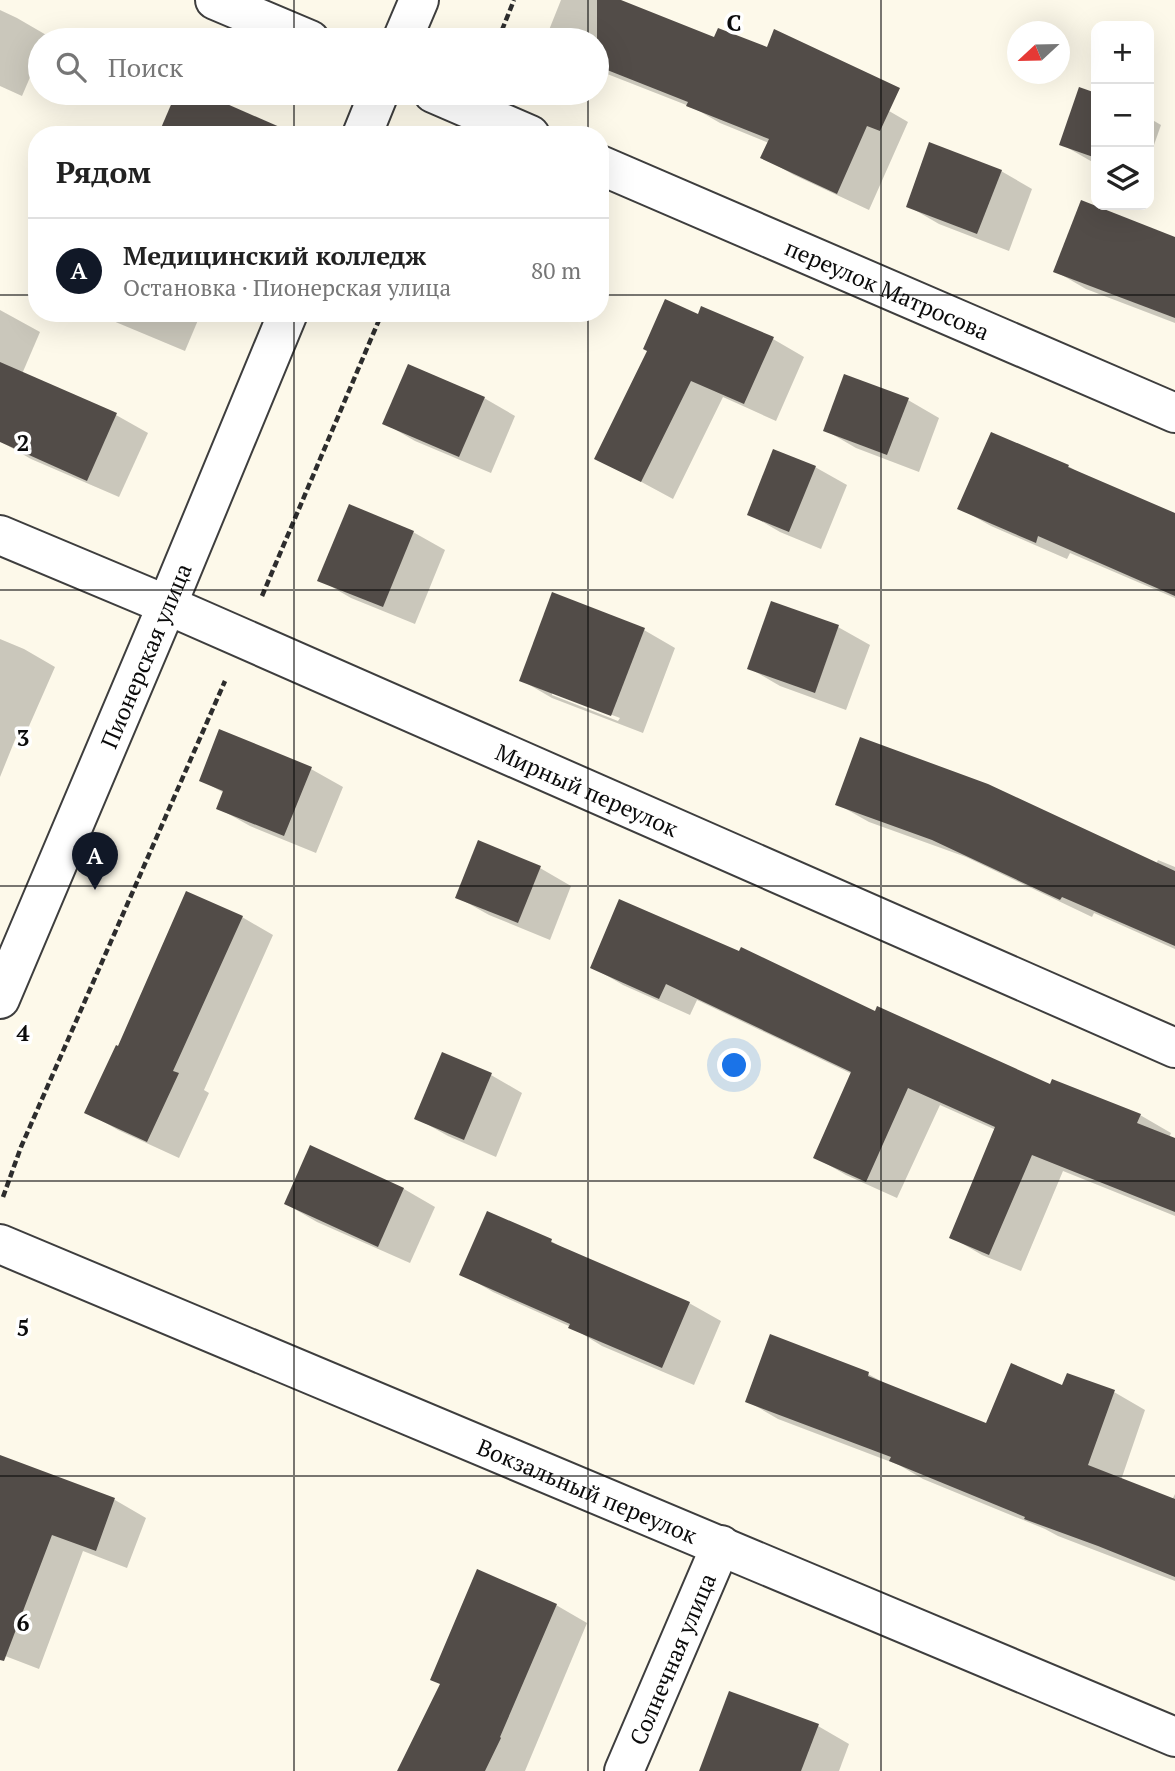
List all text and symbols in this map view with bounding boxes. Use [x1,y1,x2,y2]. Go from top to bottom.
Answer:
text: C [727,7,742,38]
north arrow [1007,21,1070,84]
map controls [1091,21,1154,210]
button: + [1091,21,1154,84]
search box [28,28,609,105]
icon: search [52,48,90,86]
text: Поиск [108,50,183,84]
button: − [1091,84,1154,147]
button: layers [1091,147,1154,210]
text: Рядом [56,152,151,192]
street label: переулок Матросова [780,231,995,347]
text: Медицинский колледж [123,238,426,272]
text: A [71,255,87,286]
text: 80 m [531,255,581,286]
text: Остановка · Пионерская улица [123,272,451,303]
text: 2 [17,427,30,458]
street label: Пионерская улица [93,558,198,753]
text: 3 [17,722,30,753]
street label: Мирный переулок [491,736,684,844]
pin: A [72,832,118,890]
text: 4 [17,1017,30,1048]
your location [717,1048,751,1082]
text: 5 [17,1312,30,1343]
street label: Вокзальный переулок [473,1431,703,1551]
street label: Солнечная улица [622,1568,723,1750]
text: 6 [17,1607,30,1638]

